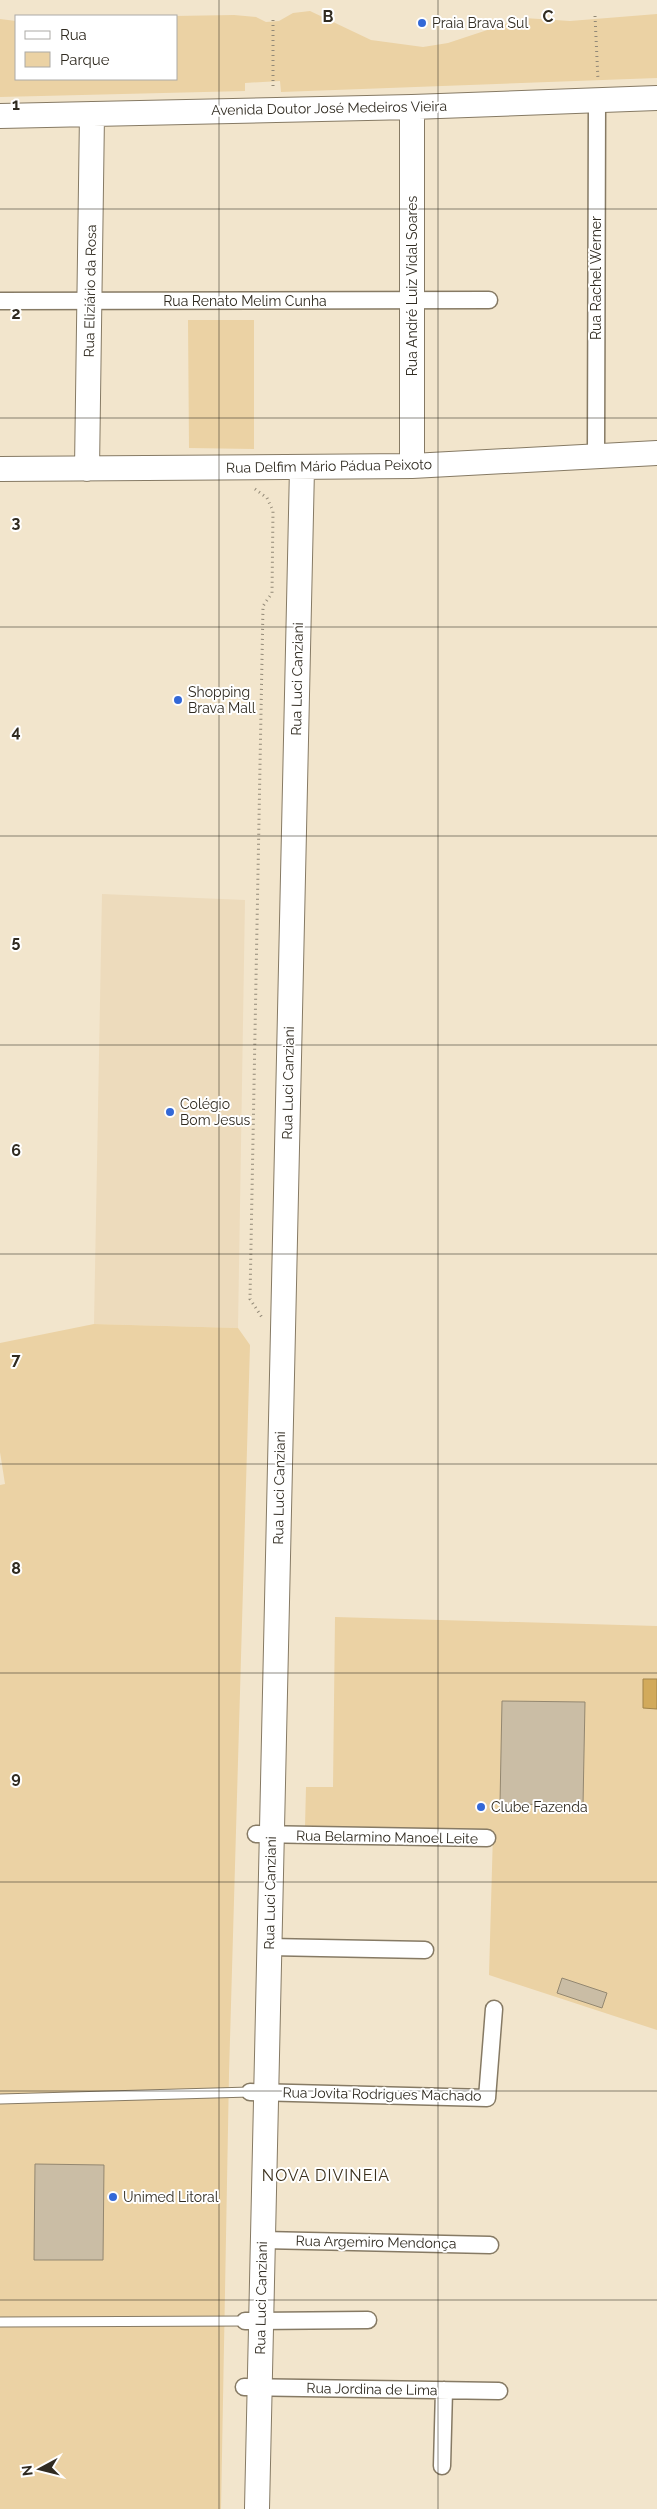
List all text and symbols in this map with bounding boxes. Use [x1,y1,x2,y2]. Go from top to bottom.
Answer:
text: B [323,7,334,26]
text: C [543,7,554,26]
legend [15,15,178,80]
place label: Praia Brava Sul [432,15,528,31]
marker: Praia Brava Sul [416,17,428,29]
text: Rua [60,26,87,44]
text: Parque [60,51,110,69]
text: 1 [12,95,20,114]
street label: Avenida Doutor José Medeiros Vieira [211,98,447,118]
street label: Rua André Luiz Vidal Soares [404,196,420,376]
street label: Rua Rachel Werner [588,216,604,340]
street label: Rua Eliziário da Rosa [81,224,99,358]
street label: Rua Renato Melim Cunha [163,293,327,309]
text: 2 [11,304,21,323]
street label: Rua Delfim Mário Pádua Peixoto [226,456,432,476]
text: 3 [12,513,21,532]
street label: Rua Luci Canziani [288,622,306,736]
place label: Shopping Brava Mall [188,684,256,716]
marker: Shopping Brava Mall [172,694,184,706]
text: 4 [11,722,21,741]
text: 5 [12,932,21,951]
street label: Rua Luci Canziani [279,1026,297,1140]
place label: Colégio Bom Jesus [180,1096,251,1128]
marker: Colégio Bom Jesus [164,1106,176,1118]
text: 6 [11,1141,21,1160]
text: 7 [12,1350,21,1369]
street label: Rua Luci Canziani [270,1431,288,1545]
text: 8 [11,1559,21,1578]
text: 9 [11,1768,21,1787]
place label: Clube Fazenda [491,1799,588,1815]
marker: Clube Fazenda [475,1801,487,1813]
street label: Rua Belarmino Manoel Leite [296,1827,478,1847]
street label: Rua Luci Canziani [261,1836,279,1950]
street label: Rua Jovita Rodrigues Machado [282,2084,482,2104]
district label: NOVA DIVINEIA [262,2166,390,2185]
place label: Unimed Litoral [123,2189,219,2205]
marker: Unimed Litoral [107,2191,119,2203]
street label: Rua Argemiro Mendonça [296,2233,456,2251]
street label: Rua Luci Canziani [252,2241,270,2355]
street label: Rua Jordina de Lima [306,2380,438,2398]
north arrow [15,2444,65,2494]
text: N [19,2464,36,2477]

